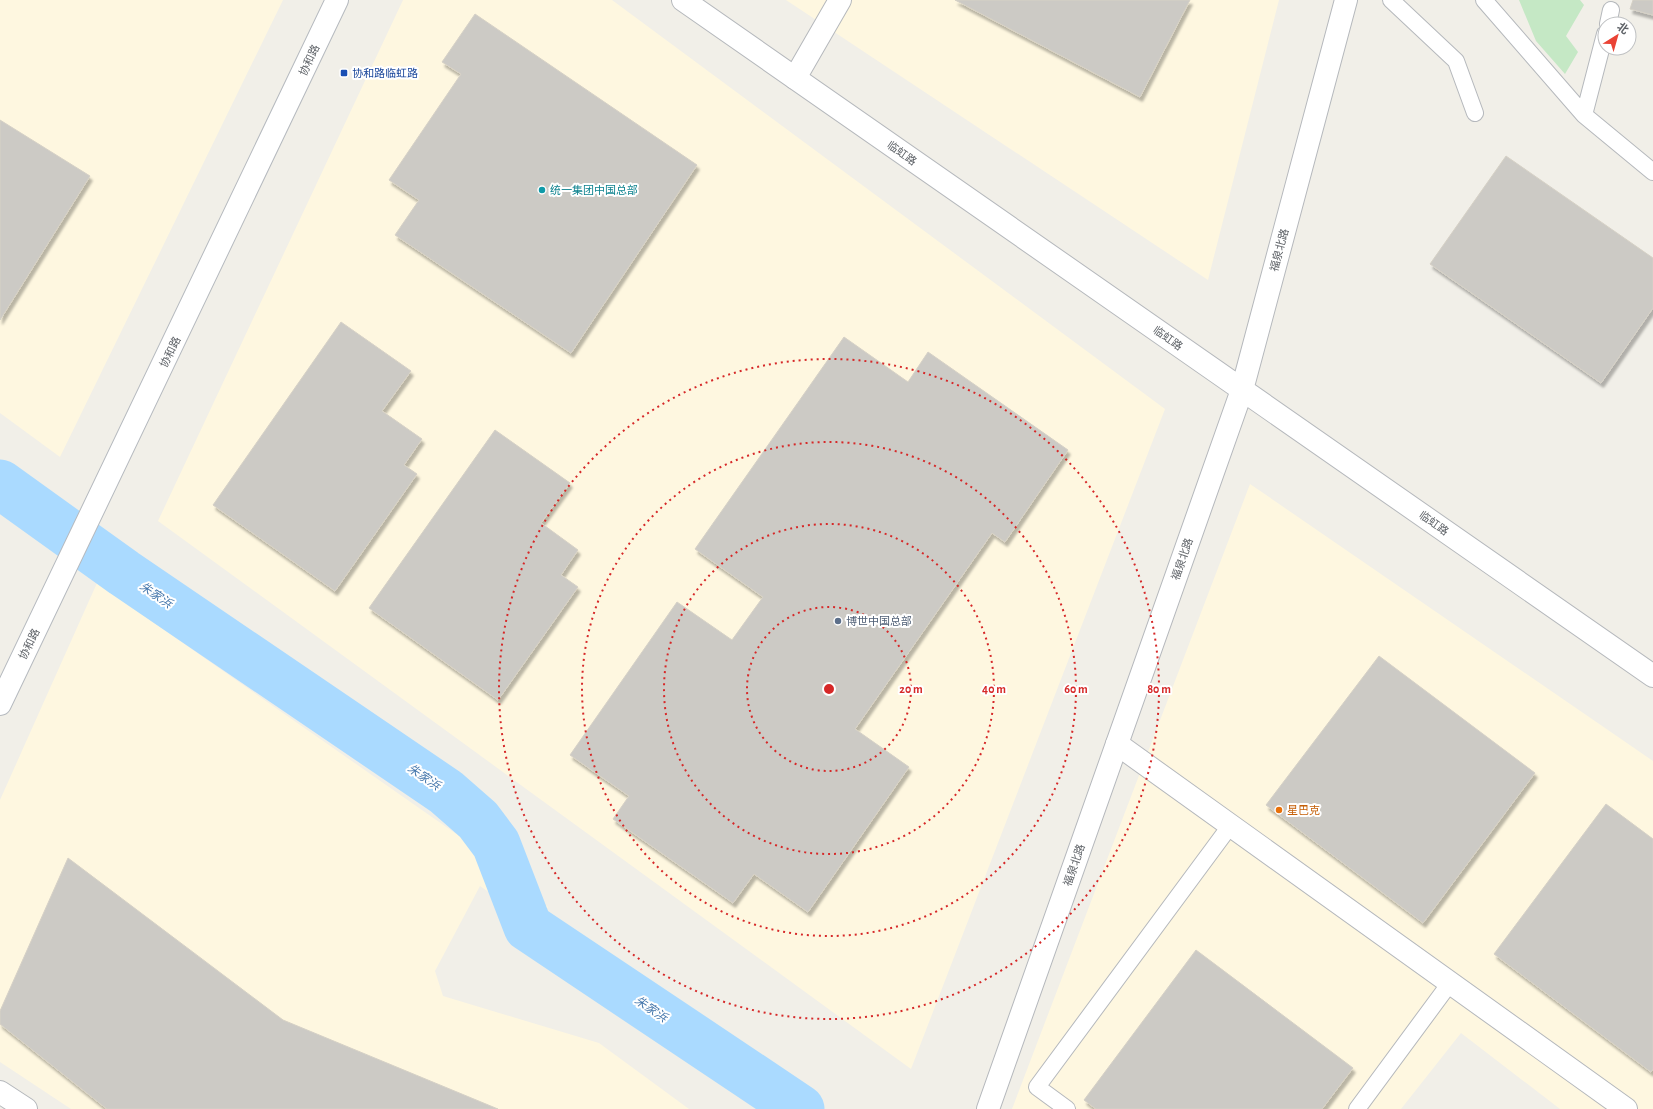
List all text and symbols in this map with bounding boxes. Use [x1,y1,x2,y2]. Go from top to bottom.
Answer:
north arrow [1597,16,1637,56]
text: 北 [1615,21,1630,36]
street label: 协和路 [297,43,321,77]
place label: 协和路临虹路 [352,67,418,79]
marker: 协和路临虹路 [339,68,349,78]
street label: 临虹路 [885,139,919,167]
place label: 统一集团中国总部 [550,184,638,196]
marker: 统一集团中国总部 [537,185,547,195]
street label: 福泉北路 [1268,227,1290,273]
street label: 临虹路 [1151,324,1185,352]
street label: 协和路 [157,335,183,369]
street label: 临虹路 [1417,509,1451,537]
street label: 福泉北路 [1169,536,1195,582]
water label: 朱家浜 [138,579,176,611]
place label: 博世中国总部 [846,615,912,627]
marker: 博世中国总部 [833,616,843,626]
street label: 协和路 [16,627,42,661]
centre of rings [822,682,836,696]
text: 20 m [899,683,923,695]
text: 40 m [982,683,1006,695]
text: 60 m [1064,683,1088,695]
text: 80 m [1147,683,1171,695]
water label: 朱家浜 [406,761,444,793]
marker: 星巴克 [1274,805,1284,815]
place label: 星巴克 [1287,805,1320,816]
street label: 福泉北路 [1061,842,1087,888]
water label: 朱家浜 [633,993,671,1025]

